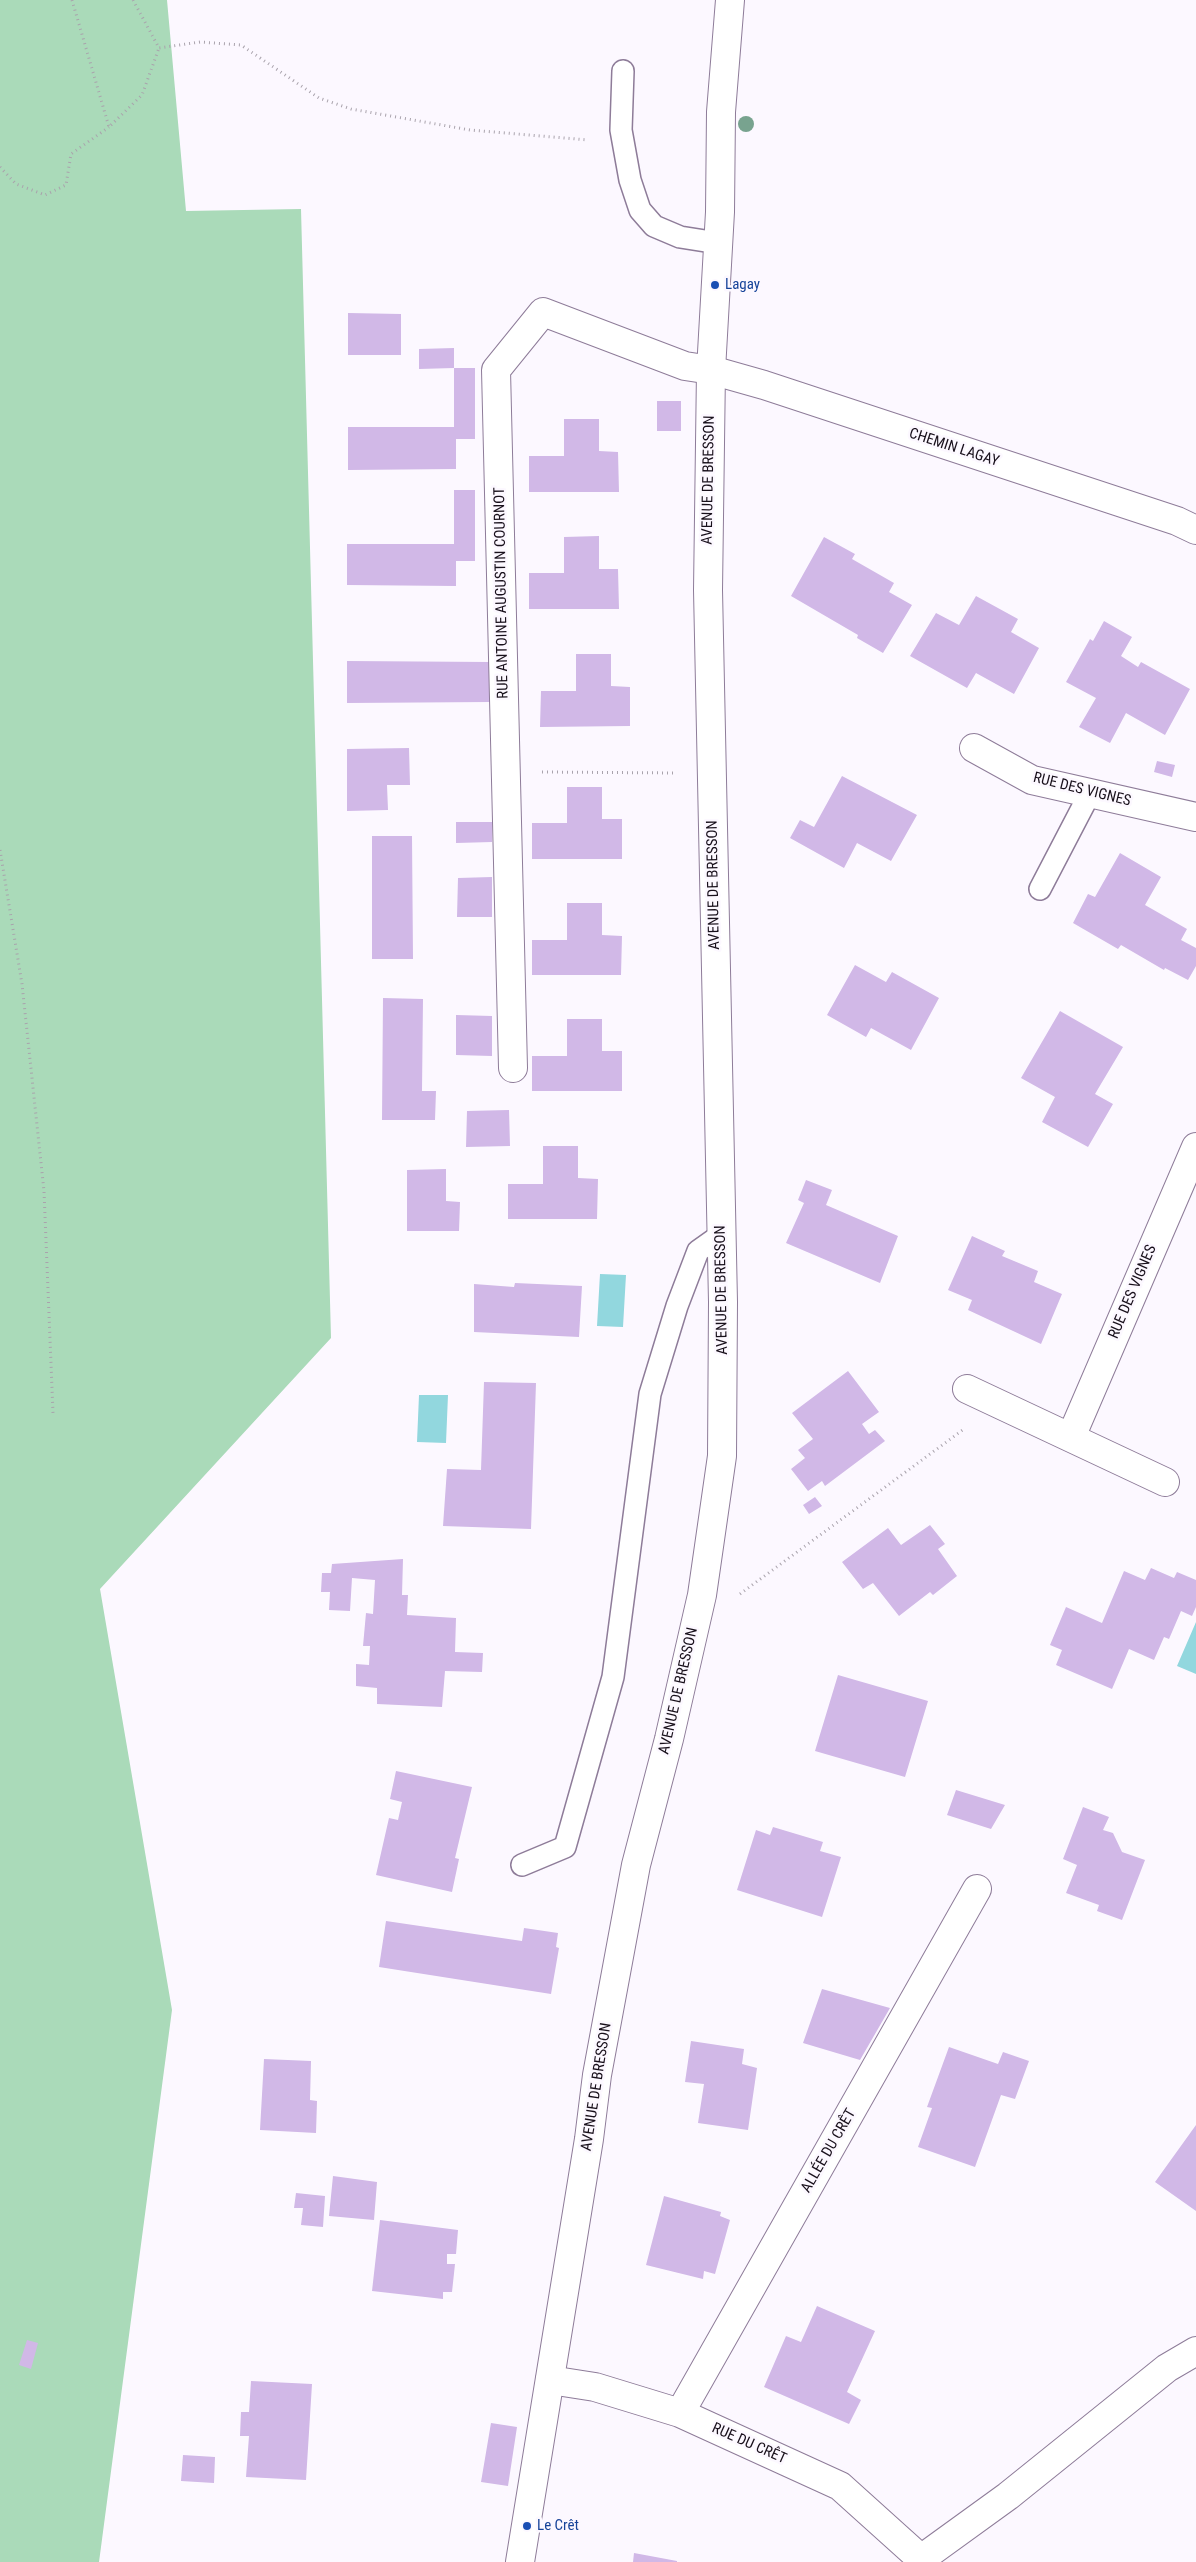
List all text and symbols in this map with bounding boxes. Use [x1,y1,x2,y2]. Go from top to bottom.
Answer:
place label: Lagay [725,276,760,294]
marker: Lagay [709,279,721,291]
street label: AVENUE DE BRESSON [699,415,719,545]
street label: CHEMIN LAGAY [907,425,1001,471]
street label: RUE ANTOINE AUGUSTIN COURNOT [491,487,513,699]
street label: RUE DES VIGNES [1031,769,1133,811]
street label: AVENUE DE BRESSON [704,820,724,950]
street label: AVENUE DE BRESSON [712,1225,732,1355]
street label: RUE DES VIGNES [1105,1242,1161,1342]
street label: AVENUE DE BRESSON [656,1626,702,1756]
street label: AVENUE DE BRESSON [578,2022,616,2152]
street label: ALLÉE DU CRÊT [798,2106,860,2196]
street label: RUE DU CRÊT [709,2420,789,2468]
place label: Le Crêt [537,2517,579,2535]
marker: Le Crêt [521,2520,533,2532]

